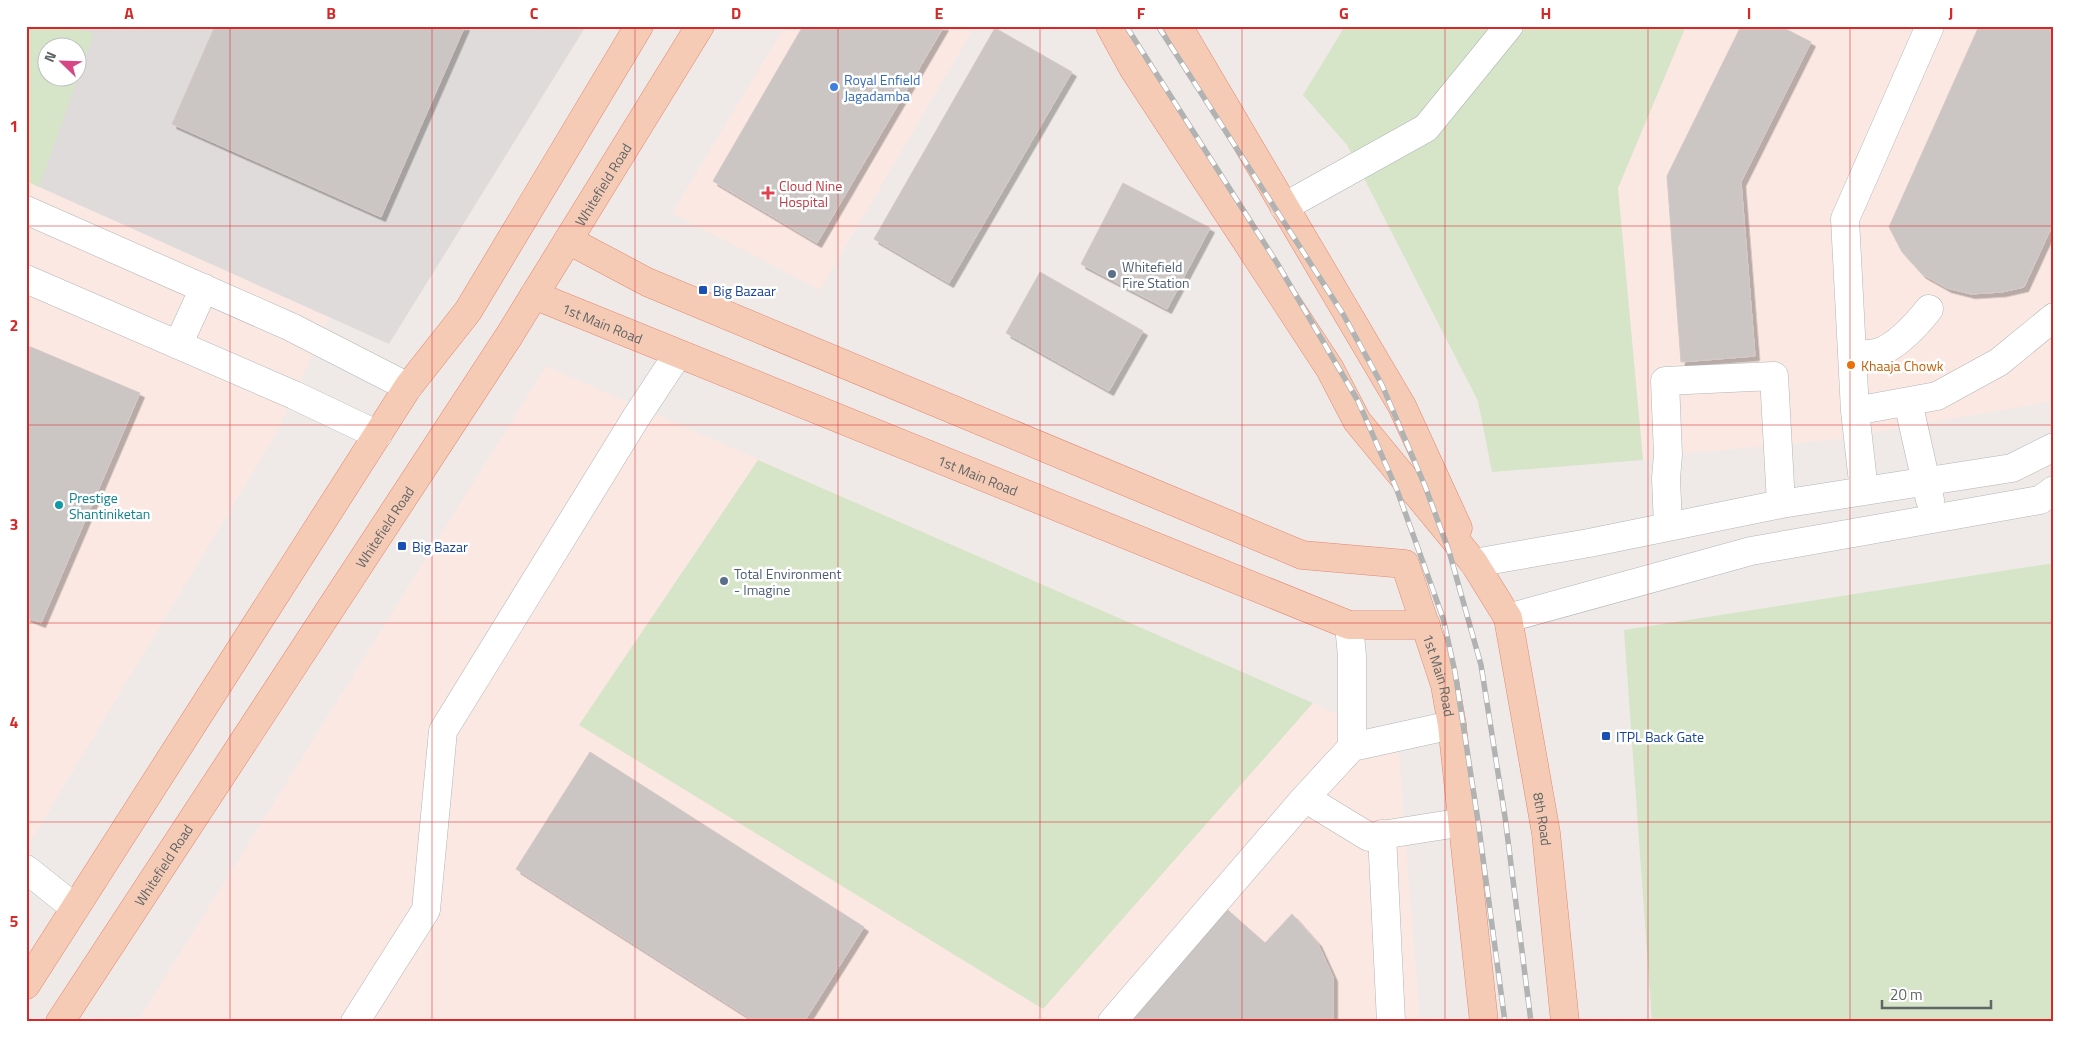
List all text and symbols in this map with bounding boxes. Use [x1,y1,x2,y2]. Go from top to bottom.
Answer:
text: A [124,1,134,25]
text: B [326,1,336,25]
text: C [530,1,539,25]
text: D [731,1,741,25]
text: E [935,1,944,25]
text: F [1137,1,1146,25]
text: G [1339,1,1349,25]
text: H [1541,1,1551,25]
text: I [1747,1,1751,25]
text: J [1949,1,1953,25]
north arrow [38,38,88,88]
text: N [38,48,61,65]
place label: Royal Enfield Jagadamba [844,69,920,106]
marker: Royal Enfield Jagadamba [828,81,840,93]
text: 1 [10,114,18,138]
street label: Whitefield Road [569,139,636,230]
place label: Cloud Nine Hospital [779,175,842,212]
marker: Cloud Nine Hospital [761,186,775,200]
place label: Whitefield Fire Station [1122,256,1190,293]
marker: Whitefield Fire Station [1106,268,1118,280]
place label: Big Bazaar [713,280,776,301]
marker: Big Bazaar [697,284,709,296]
street label: 1st Main Road [559,297,646,348]
text: 2 [10,313,18,337]
place label: Khaaja Chowk [1861,355,1944,376]
marker: Khaaja Chowk [1845,359,1857,371]
street label: 1st Main Road [935,449,1021,500]
street label: Whitefield Road [350,482,419,572]
place label: Prestige Shantiniketan [69,487,150,524]
marker: Prestige Shantiniketan [53,499,65,511]
text: 3 [10,512,18,536]
place label: Big Bazar [412,536,468,557]
marker: Big Bazar [396,540,408,552]
place label: Total Environment - Imagine [734,563,842,600]
marker: Total Environment - Imagine [718,575,730,587]
street label: 1st Main Road [1418,631,1461,718]
text: 4 [10,710,19,734]
place label: ITPL Back Gate [1616,726,1704,747]
marker: ITPL Back Gate [1600,730,1612,742]
street label: 8th Road [1529,791,1558,847]
street label: Whitefield Road [128,820,197,910]
text: 5 [10,909,19,933]
scale bar [1882,978,1991,1010]
text: 20 m [1890,983,1923,1006]

